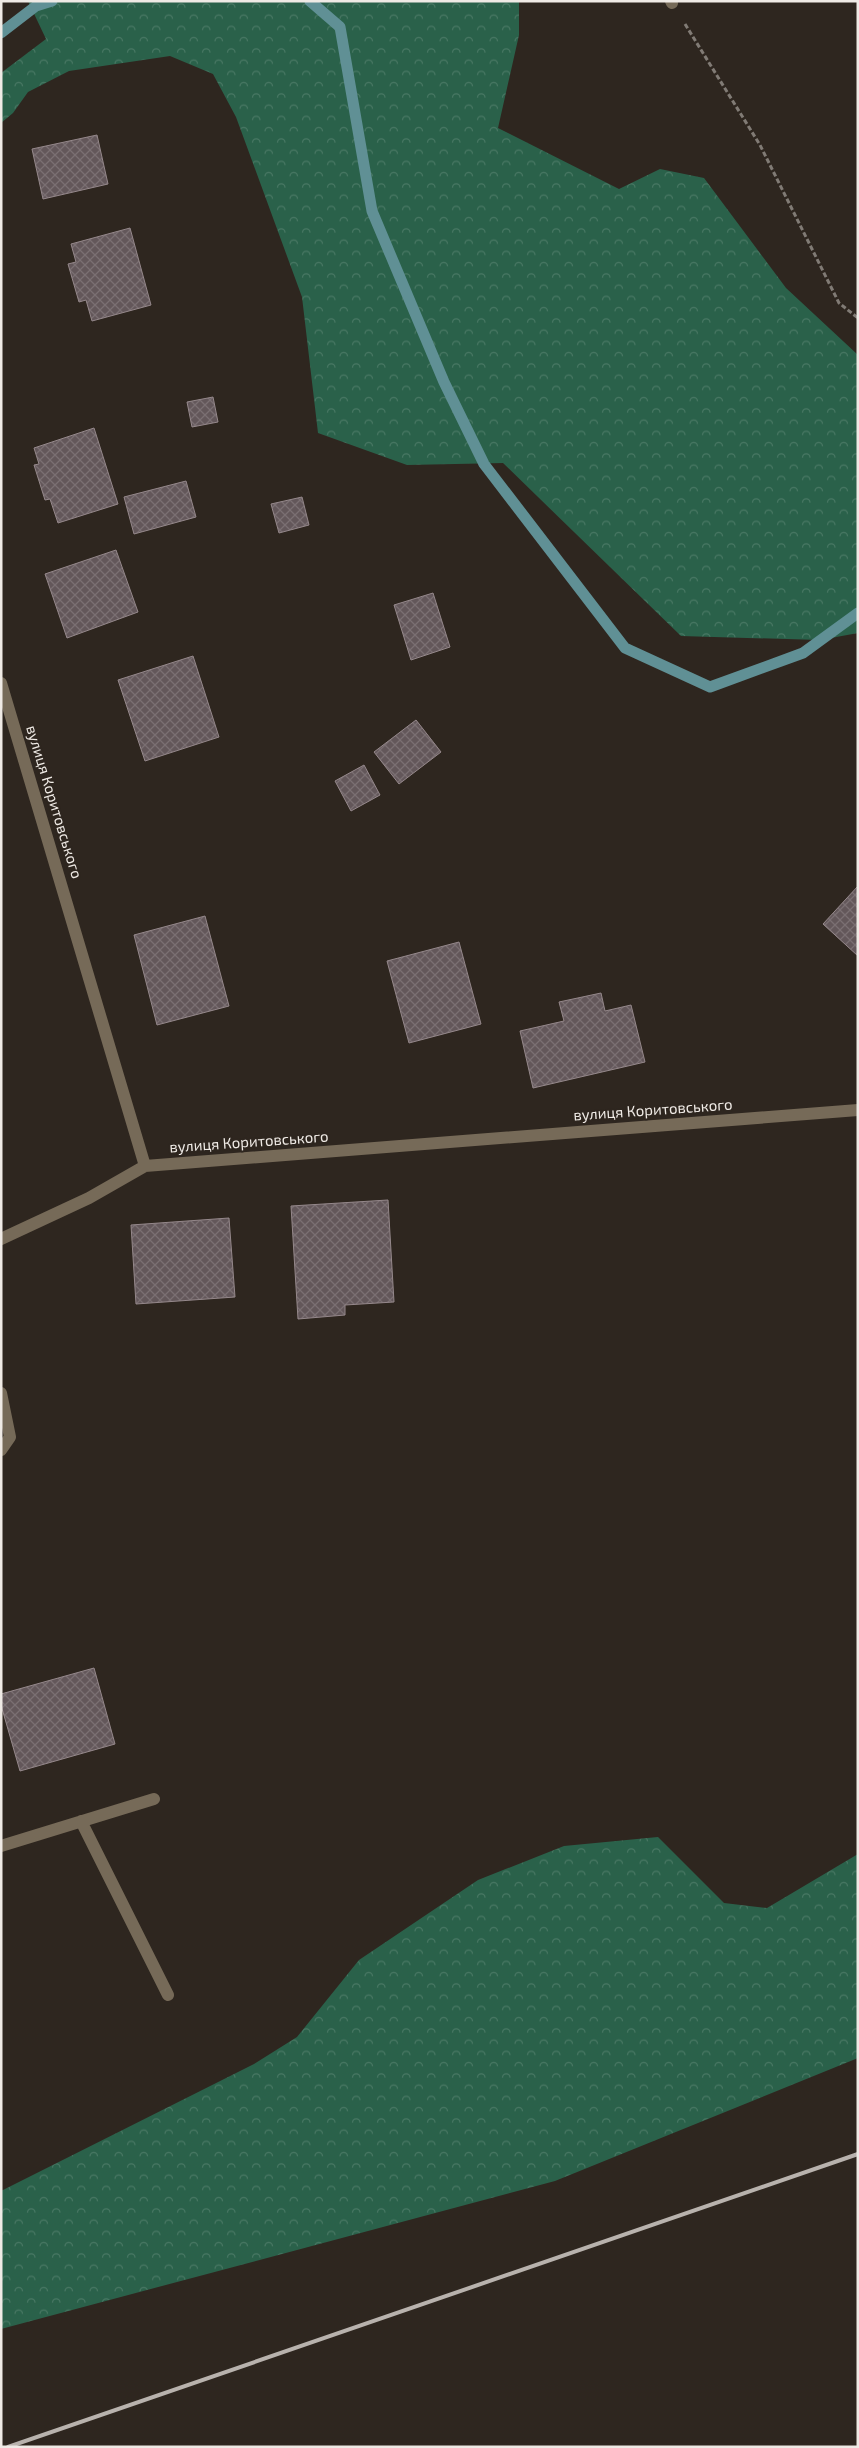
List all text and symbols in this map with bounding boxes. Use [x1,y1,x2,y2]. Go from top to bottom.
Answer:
street label: вулиця Коритовського [22,723,87,881]
street label: вулиця Коритовського [573,1094,733,1125]
street label: вулиця Коритовського [169,1126,329,1157]

